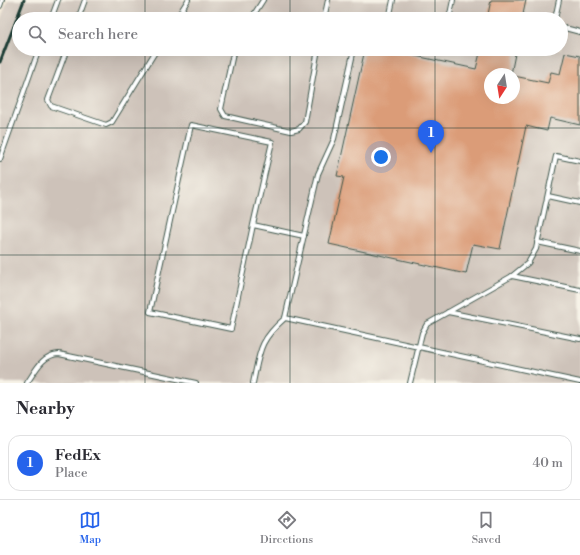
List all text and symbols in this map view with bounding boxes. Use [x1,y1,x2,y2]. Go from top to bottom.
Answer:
search box [12,12,568,56]
icon: search [26,23,48,45]
text: Search here [58,25,138,44]
north arrow [484,68,520,104]
pin: 1 [418,120,444,153]
your location [371,147,391,167]
text: Nearby [16,398,75,420]
text: FedEx [55,446,101,465]
text: 1 [27,455,33,471]
text: 40 m [533,455,563,471]
text: Place [55,465,87,481]
tab: Map [79,509,101,547]
tab: Directions [260,509,313,547]
tab: Saved [472,509,501,547]

